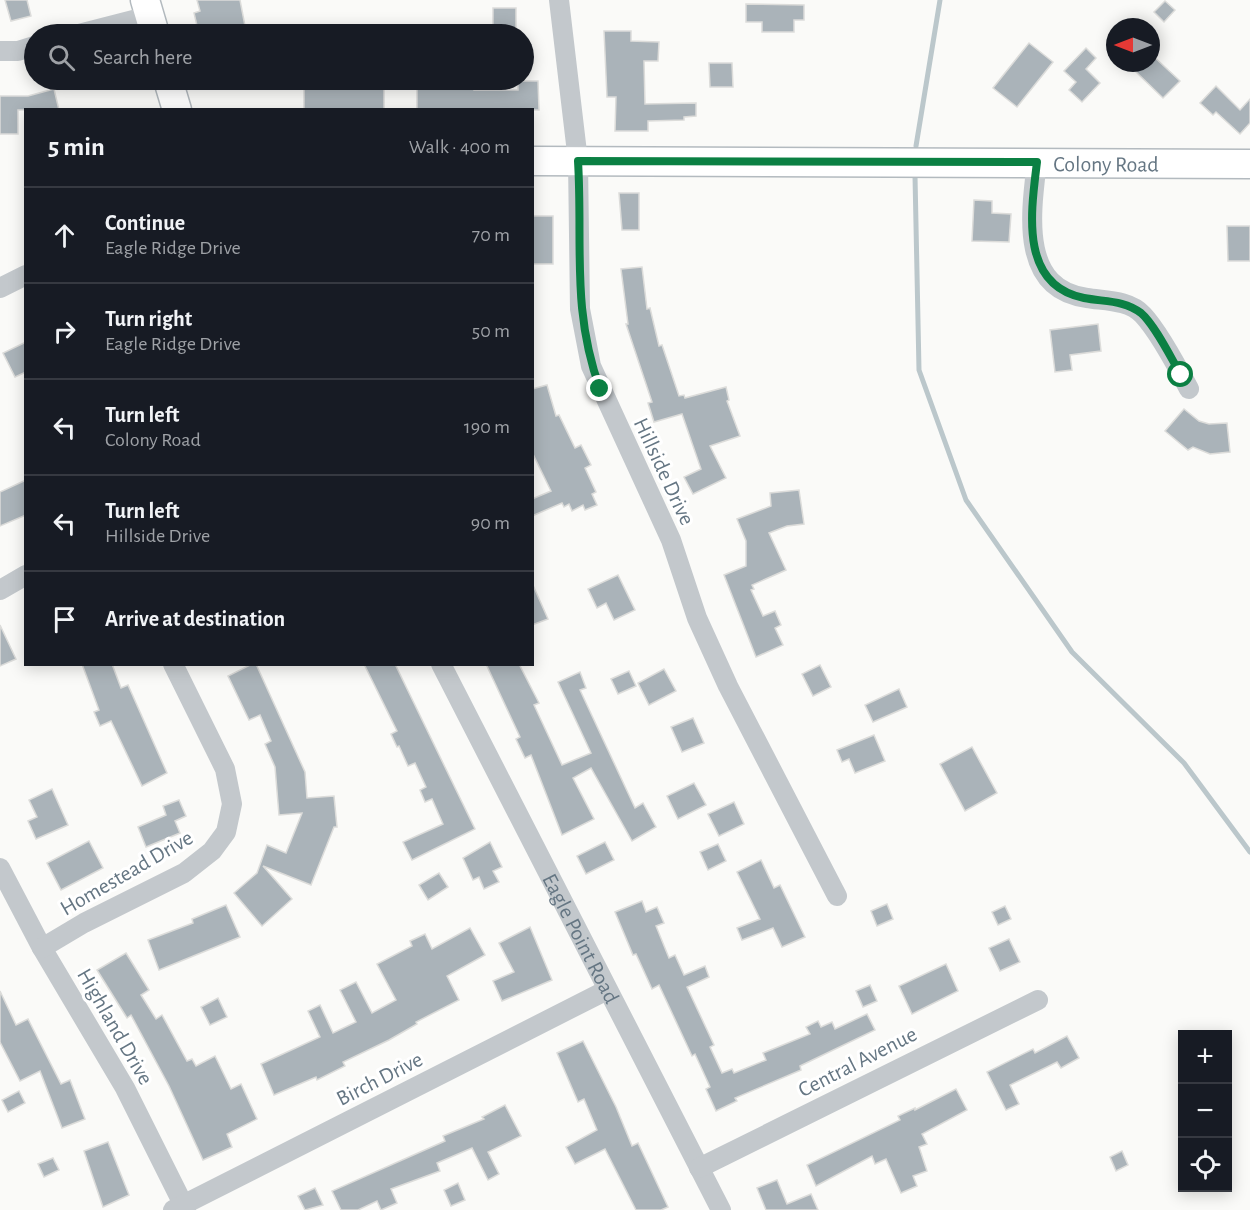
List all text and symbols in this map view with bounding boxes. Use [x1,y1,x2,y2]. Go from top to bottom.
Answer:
north arrow [1106,18,1160,72]
search box [24,24,534,90]
icon: search [45,41,78,74]
text: Search here [93,46,192,68]
text: 5 min [48,134,105,160]
text: Walk · 400 m [409,137,510,157]
street label: Colony Road [1053,153,1159,176]
text: Continue [105,212,185,234]
icon: ahead [48,219,81,252]
text: 70 m [472,225,510,245]
text: Eagle Ridge Drive [105,238,241,258]
text: Turn right [105,308,192,330]
icon: right [48,315,81,348]
text: 50 m [472,321,510,341]
text: Eagle Ridge Drive [105,334,241,354]
route start [1167,361,1193,387]
route end [586,375,612,401]
text: Turn left [105,404,179,426]
icon: left [48,411,81,444]
street label: Hillside Drive [630,414,698,528]
text: 190 m [464,417,510,437]
text: Colony Road [105,430,201,450]
text: Turn left [105,500,179,522]
icon: left [48,507,81,540]
text: 90 m [471,513,510,533]
text: Hillside Drive [105,526,210,546]
icon: arrive [48,603,81,636]
text: Arrive at destination [105,608,285,630]
street label: Homestead Drive [57,826,196,920]
street label: Eagle Point Road [538,870,623,1007]
street label: Highland Drive [73,965,157,1088]
street label: Central Avenue [795,1023,920,1101]
map controls [1178,1030,1232,1192]
button: + [1178,1030,1232,1084]
street label: Birch Drive [333,1048,426,1110]
button: − [1178,1084,1232,1138]
button: locate [1178,1138,1232,1192]

